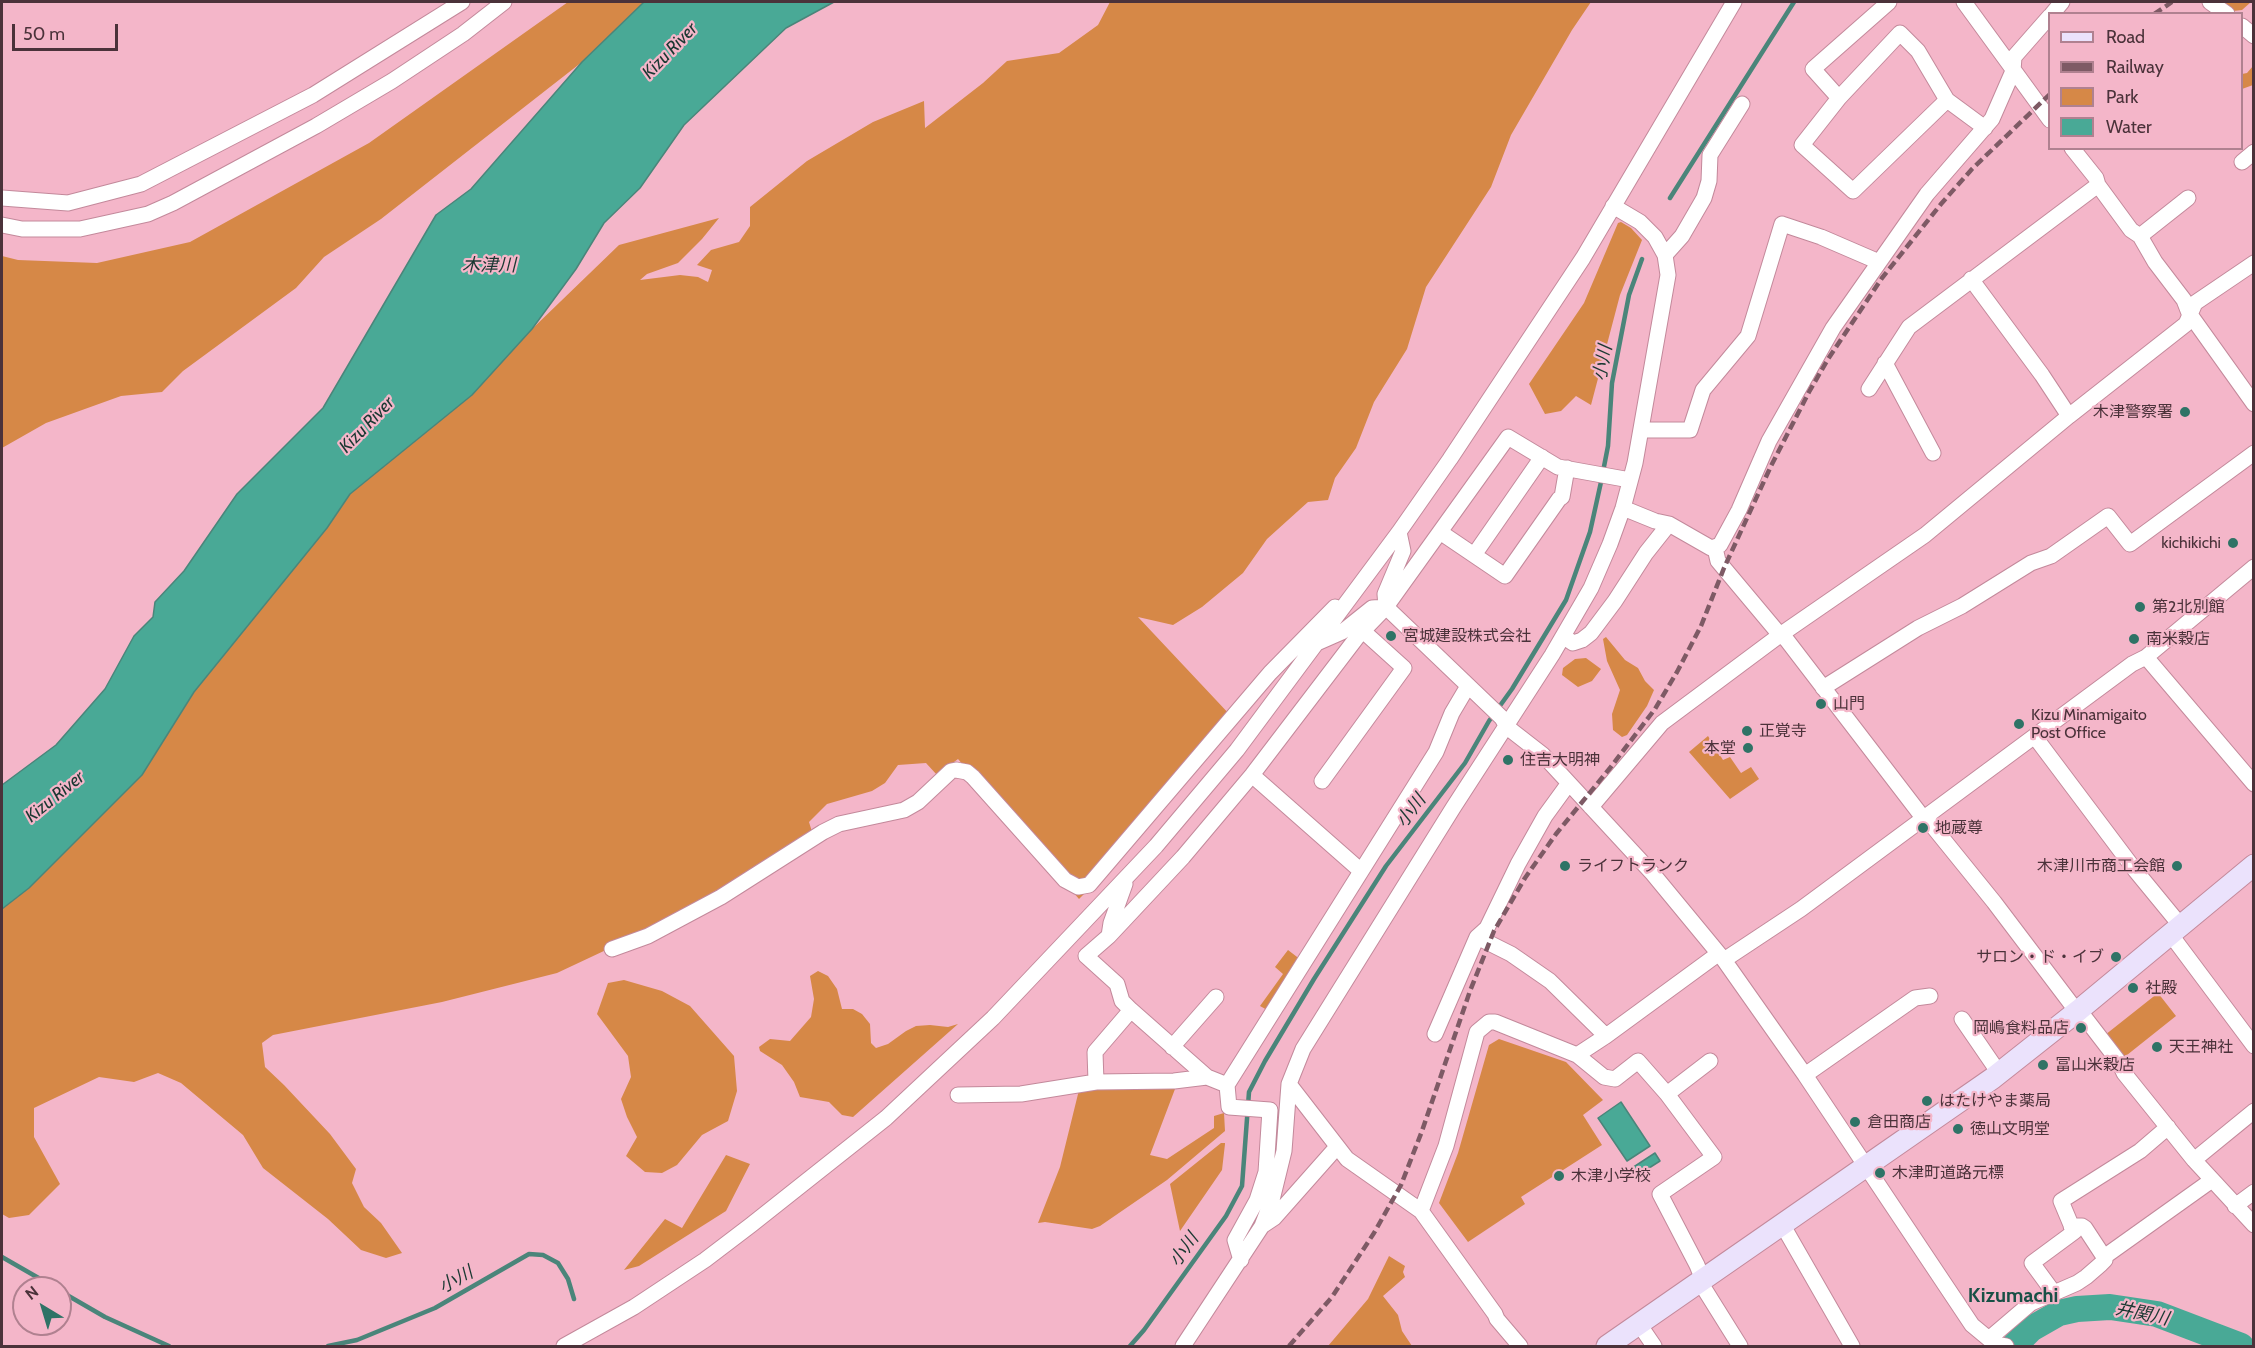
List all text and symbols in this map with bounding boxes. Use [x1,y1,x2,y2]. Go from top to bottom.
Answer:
scale bar [15,12,122,50]
legend [2048,12,2243,150]
water label: Kizu River [638,18,702,84]
text: 50 m [23,23,65,45]
text: Road [2106,26,2145,48]
text: Railway [2106,56,2164,78]
text: Park [2106,86,2138,108]
text: Water [2106,116,2152,138]
water label: 木津川 [462,255,516,277]
water label: 小川 [1589,343,1617,383]
water label: Kizu River [335,392,399,458]
place label: 木津警察署 [2093,402,2173,422]
marker: 木津警察署 [2178,405,2192,419]
place label: kichikichi [2161,533,2221,553]
marker: kichikichi [2226,536,2240,550]
place label: 第2北別館 [2152,597,2224,617]
marker: 第2北別館 [2133,600,2147,614]
place label: 宮城建設株式会社 [1403,626,1531,646]
marker: 宮城建設株式会社 [1384,629,1398,643]
place label: 南米穀店 [2146,629,2210,649]
marker: 南米穀店 [2127,632,2141,646]
place label: 山門 [1833,694,1865,714]
marker: 山門 [1814,697,1828,711]
place label: Kizu Minamigaito Post Office [2031,705,2147,743]
marker: Kizu Minamigaito Post Office [2012,717,2026,731]
place label: 正覚寺 [1759,721,1807,741]
marker: 正覚寺 [1740,724,1754,738]
place label: 本堂 [1704,738,1736,758]
marker: 本堂 [1741,741,1755,755]
place label: 住吉大明神 [1520,750,1600,770]
marker: 住吉大明神 [1501,753,1515,767]
water label: Kizu River [21,767,89,827]
water label: 小川 [1392,790,1430,832]
place label: 地蔵尊 [1935,818,1983,838]
marker: 地蔵尊 [1916,821,1930,835]
place label: ライフトランク [1577,856,1689,876]
place label: 木津川市商工会館 [2037,856,2165,876]
marker: ライフトランク [1558,859,1572,873]
marker: 木津川市商工会館 [2170,859,2184,873]
place label: サロン・ド・イブ [1976,947,2104,967]
marker: サロン・ド・イブ [2109,950,2123,964]
place label: 社殿 [2145,978,2177,998]
marker: 社殿 [2126,981,2140,995]
place label: 岡嶋食料品店 [1973,1018,2069,1038]
marker: 岡嶋食料品店 [2074,1021,2088,1035]
place label: 天王神社 [2169,1037,2233,1057]
marker: 天王神社 [2150,1040,2164,1054]
place label: 冨山米穀店 [2055,1055,2135,1075]
marker: 冨山米穀店 [2036,1058,2050,1072]
place label: はたけやま薬局 [1939,1091,2051,1111]
marker: はたけやま薬局 [1920,1094,1934,1108]
place label: 倉田商店 [1867,1112,1931,1132]
marker: 倉田商店 [1848,1115,1862,1129]
place label: 徳山文明堂 [1970,1119,2050,1139]
marker: 徳山文明堂 [1951,1122,1965,1136]
place label: 木津町道路元標 [1892,1163,2004,1183]
place label: 木津小学校 [1571,1166,1651,1186]
marker: 木津町道路元標 [1873,1166,1887,1180]
marker: 木津小学校 [1552,1169,1566,1183]
water label: 小川 [1165,1229,1203,1271]
water label: 小川 [435,1262,477,1298]
north arrow [12,1276,72,1336]
text: N [22,1282,42,1304]
district label: Kizumachi [1968,1284,2058,1308]
water label: 井関川 [2113,1298,2171,1330]

